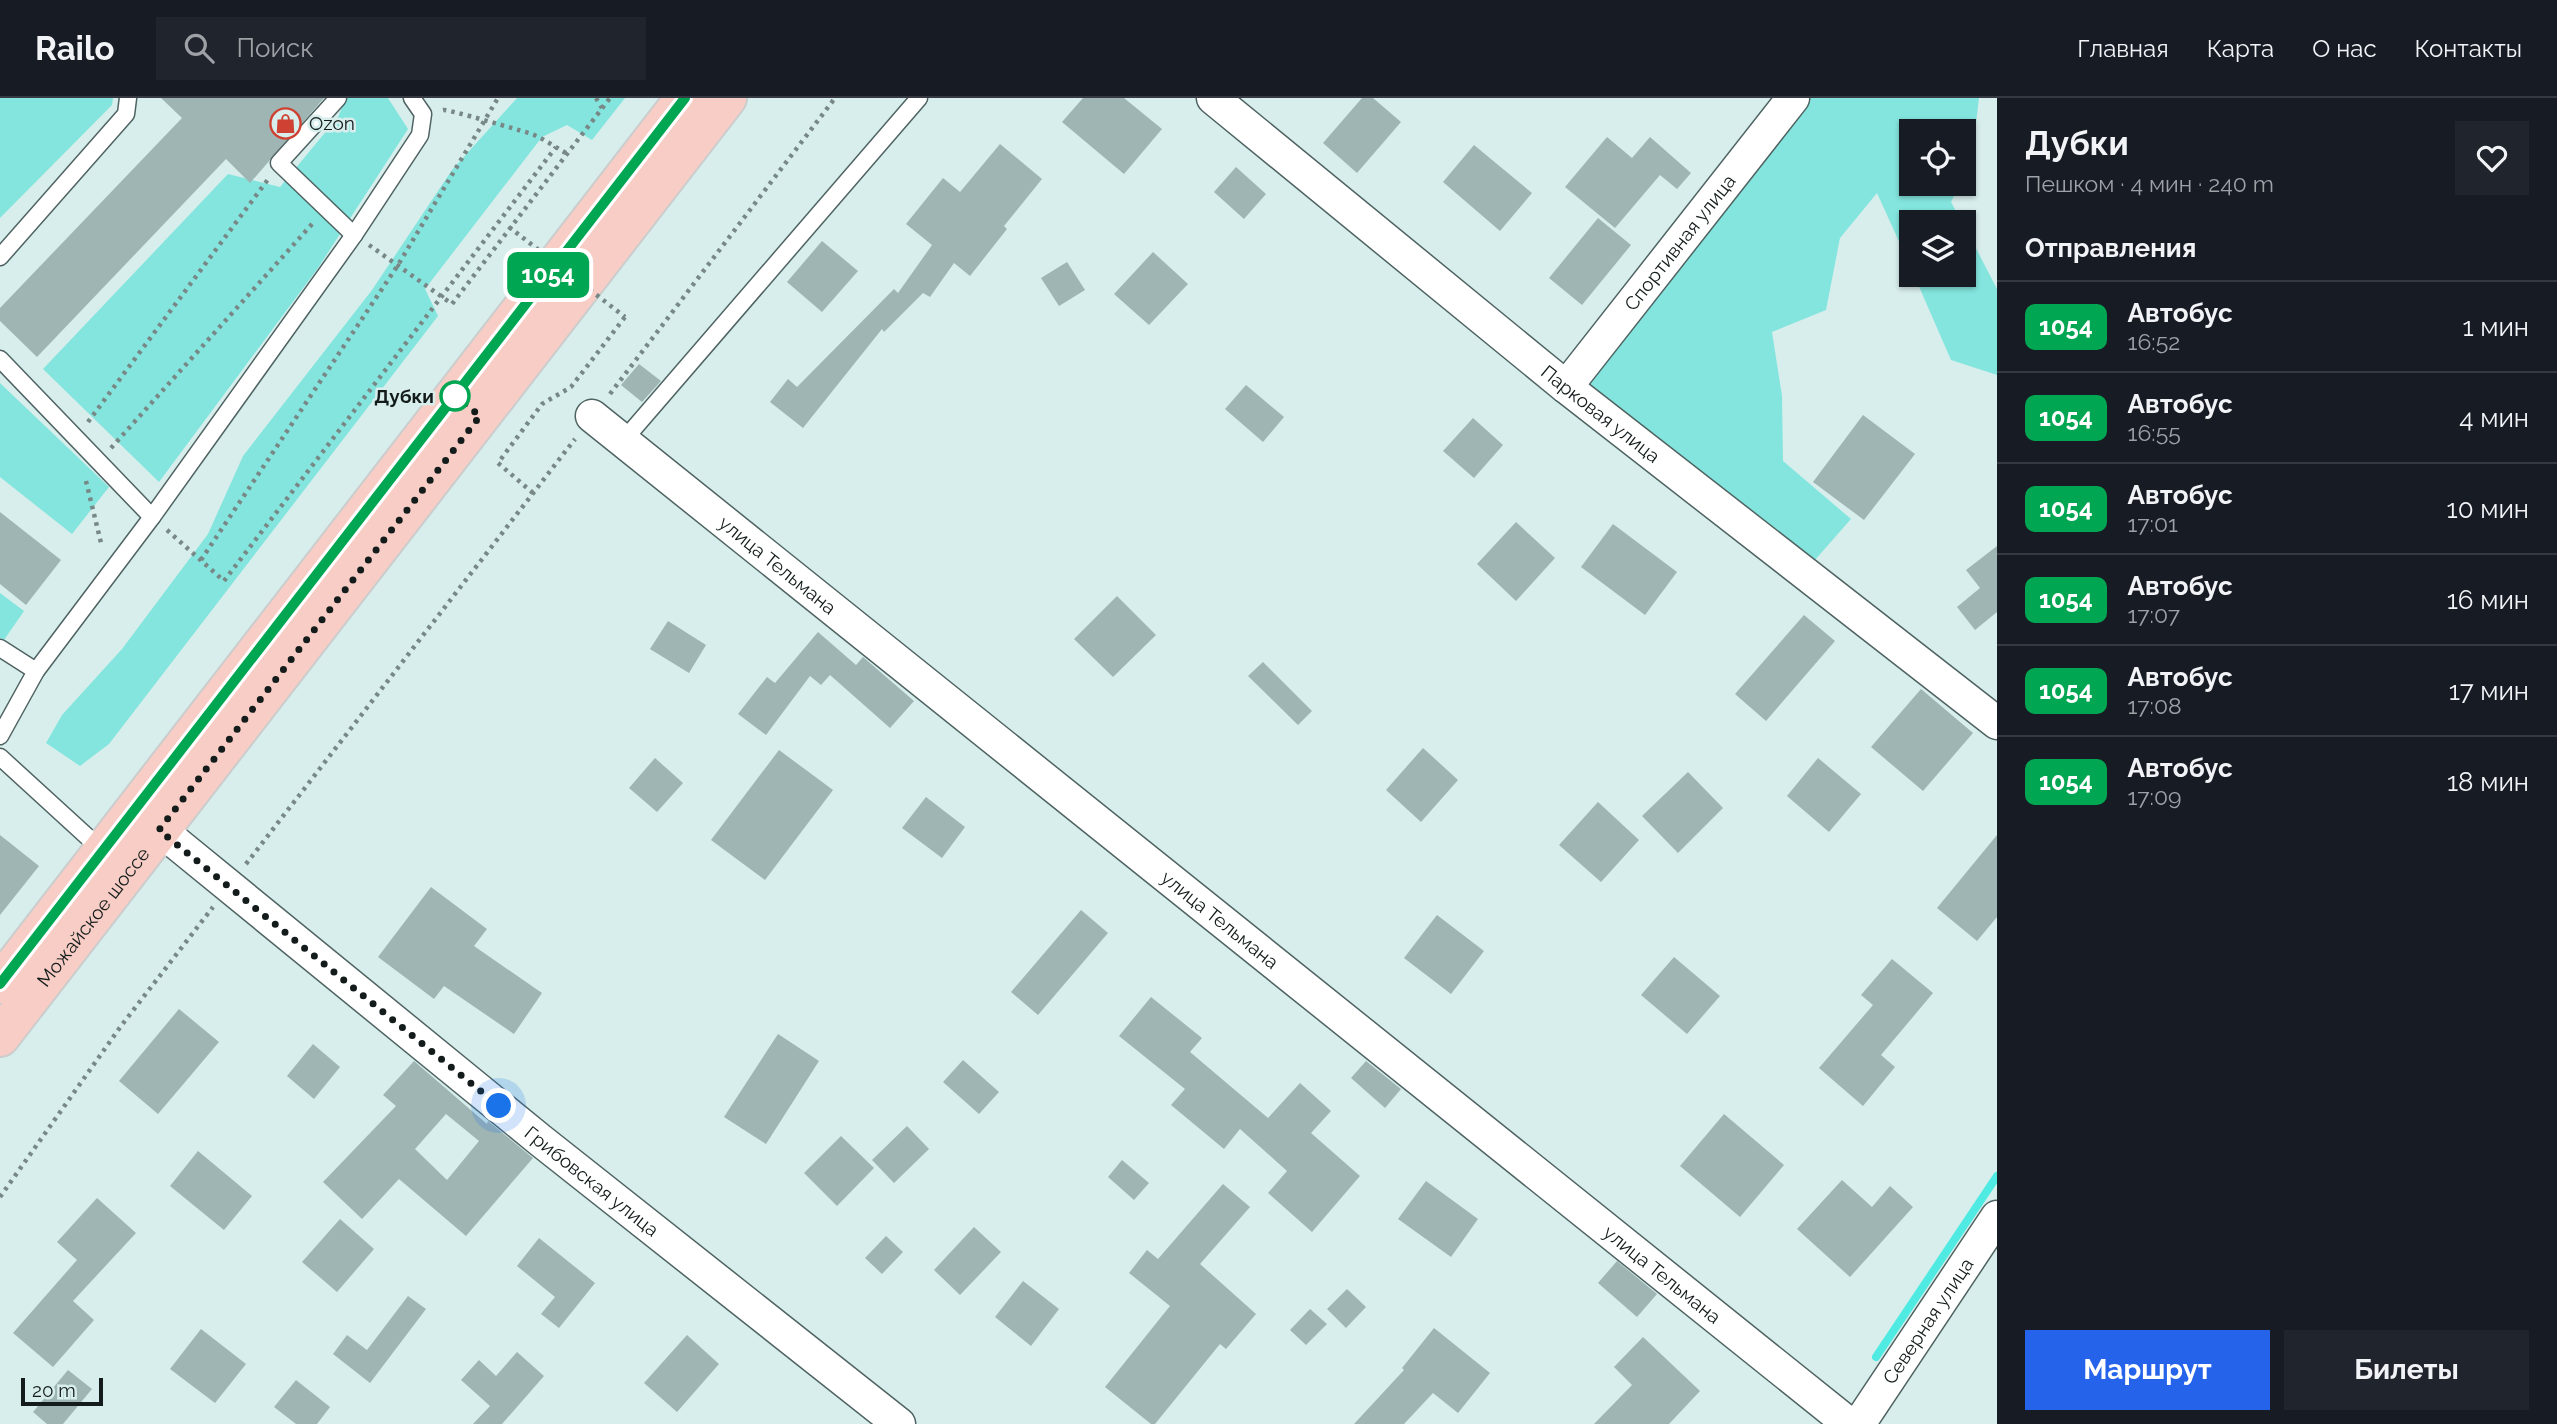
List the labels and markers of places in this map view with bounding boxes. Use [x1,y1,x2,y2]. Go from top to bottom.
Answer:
shop icon: Ozon [269,106,303,140]
place label: Ozon [309,112,355,134]
marker: Дубки [440,381,470,411]
place label: Дубки [374,385,434,407]

